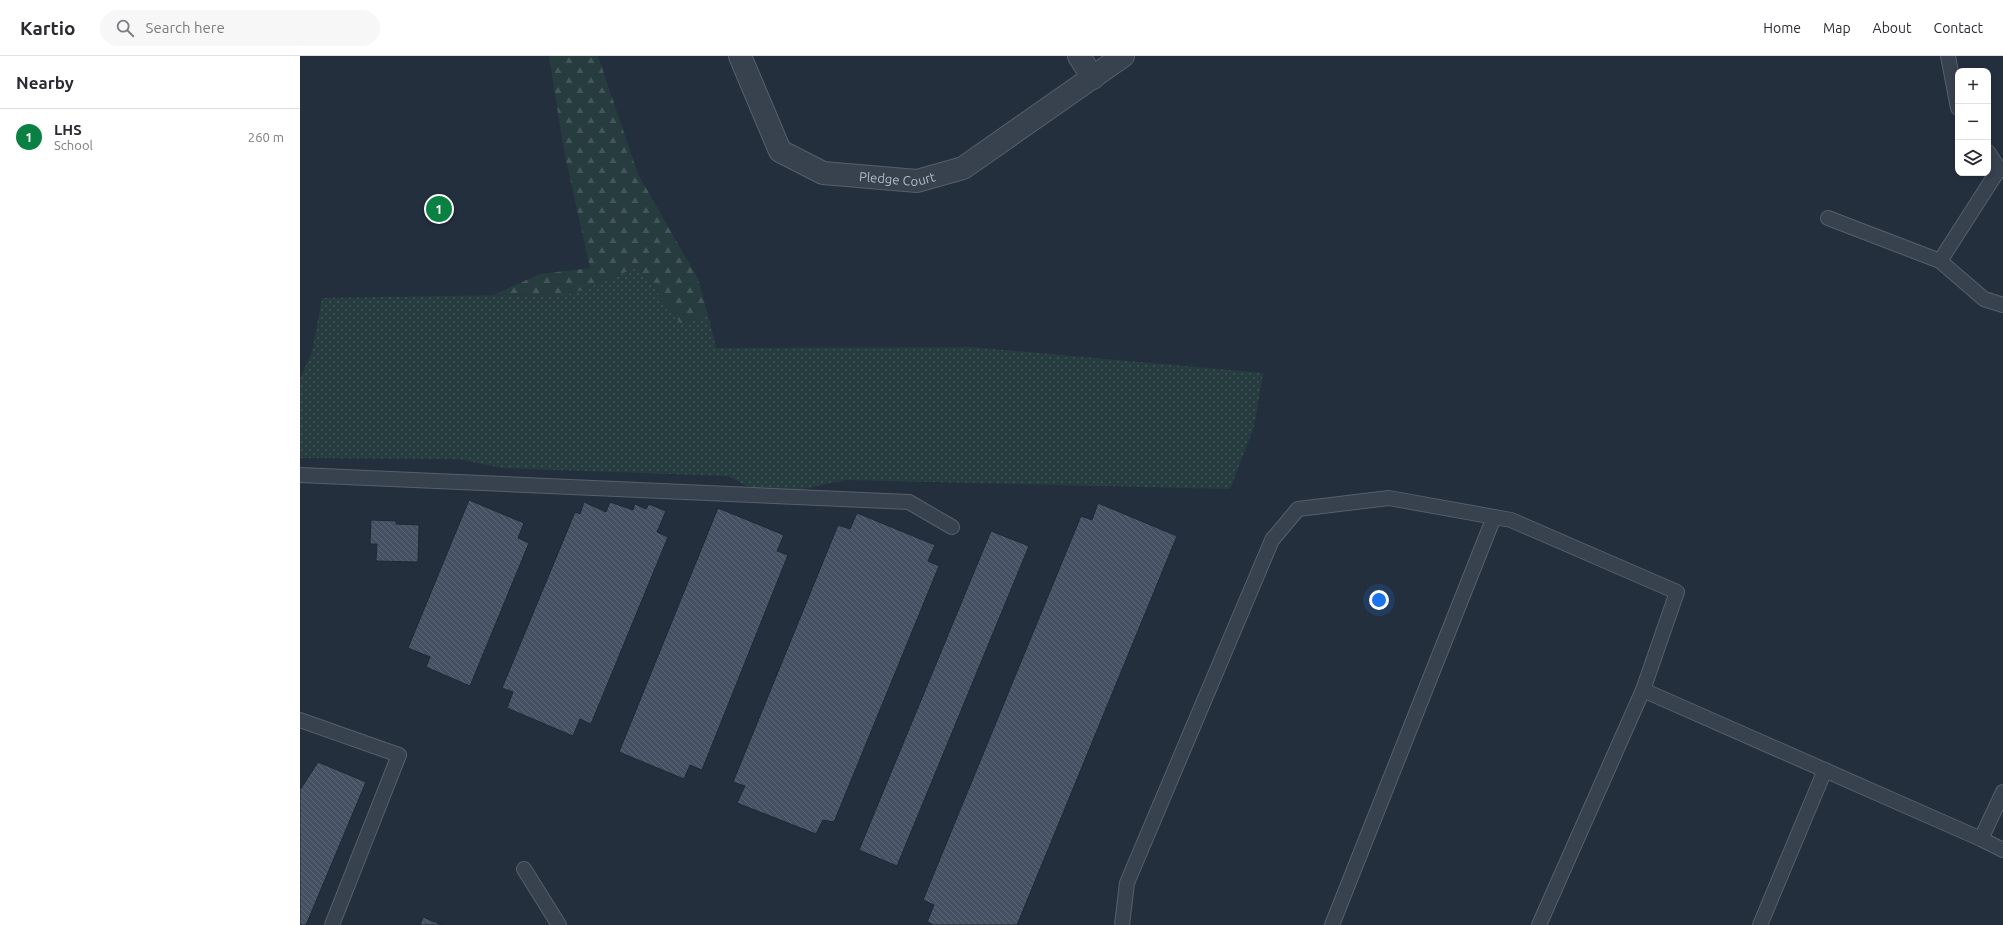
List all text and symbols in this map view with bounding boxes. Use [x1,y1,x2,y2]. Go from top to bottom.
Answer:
search box [100,10,380,46]
text: Kartio [20,17,76,39]
icon: search [114,17,136,39]
text: Search here [146,19,225,36]
text: Home [1763,20,1801,36]
text: Map [1823,20,1851,36]
text: About [1873,20,1912,36]
text: Contact [1934,20,1983,36]
map controls [1955,68,1991,176]
button: + [1955,68,1991,104]
text: Nearby [16,73,74,92]
button: − [1955,104,1991,140]
text: LHS [54,121,82,138]
text: 1 [25,130,33,144]
text: 260 m [248,130,284,144]
text: School [54,138,93,152]
button: layers [1955,140,1991,176]
street label: Pledge Court [859,169,937,188]
pin: 1 [426,194,452,224]
your location [1369,590,1389,610]

